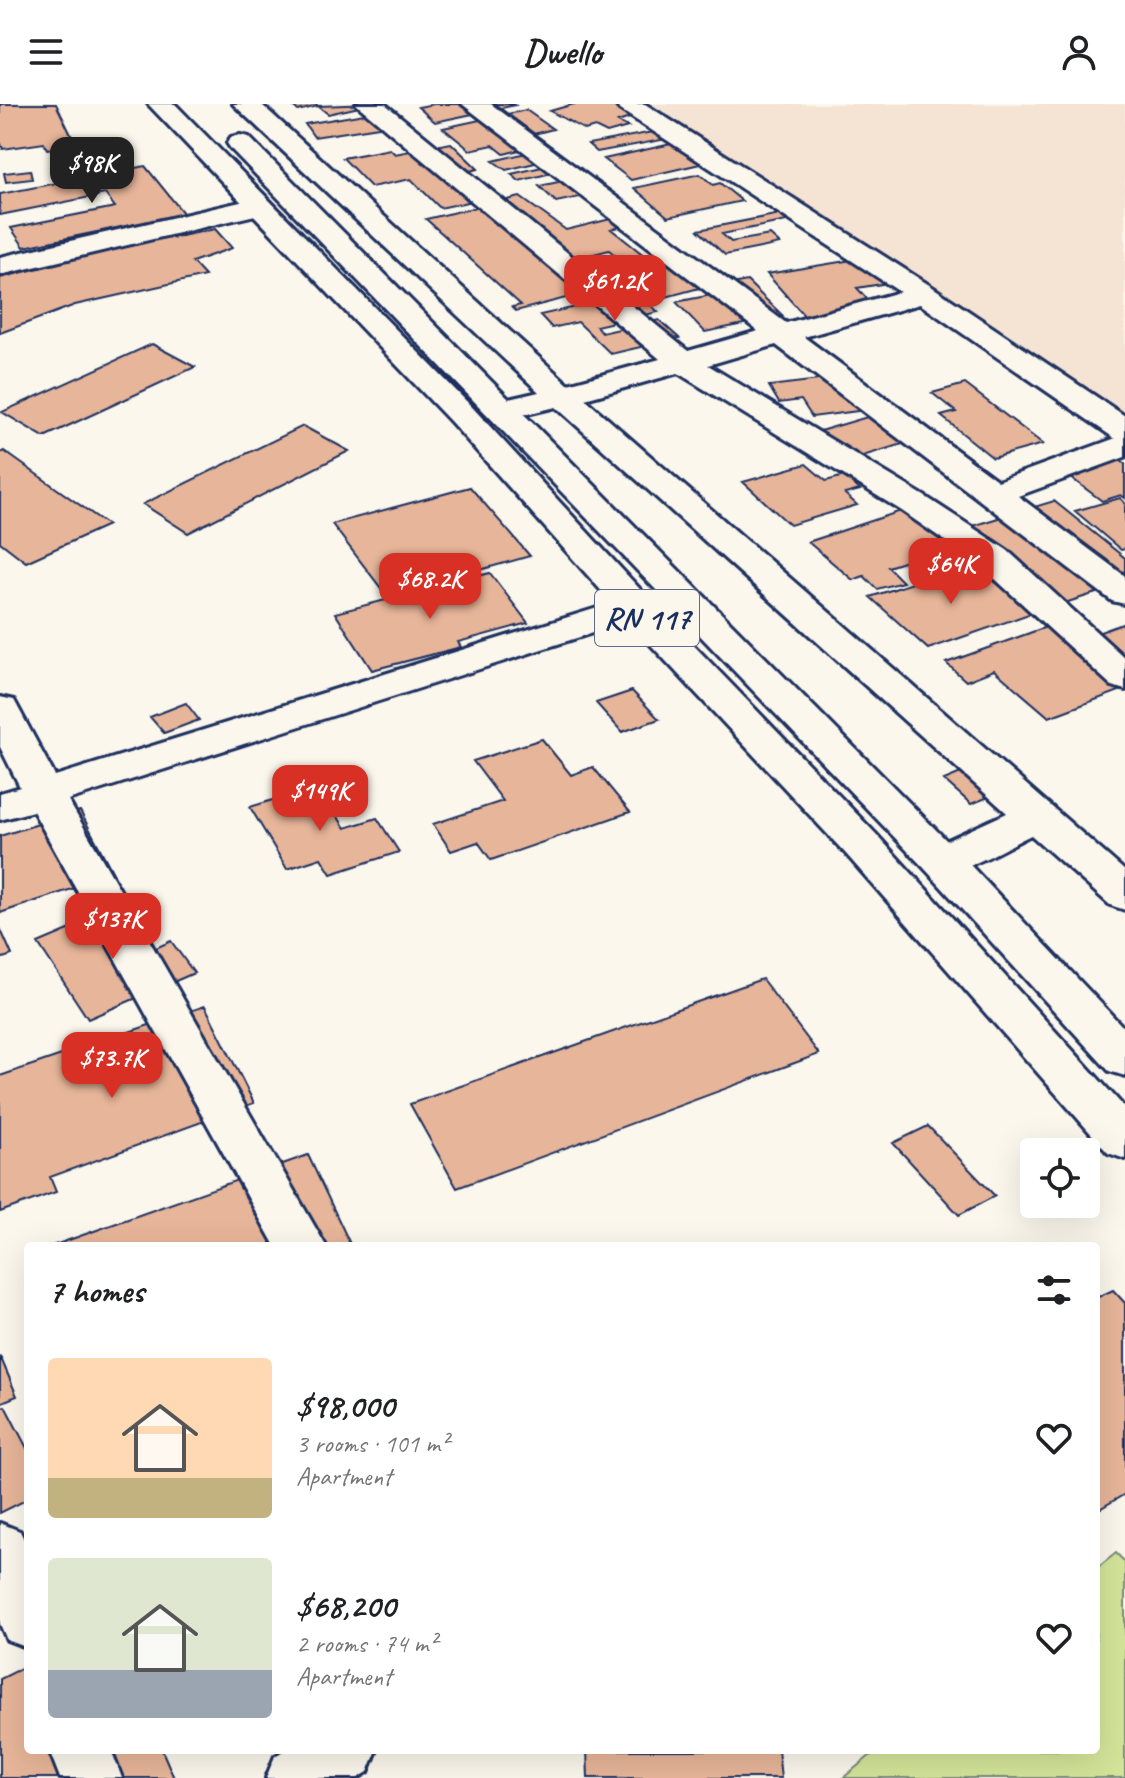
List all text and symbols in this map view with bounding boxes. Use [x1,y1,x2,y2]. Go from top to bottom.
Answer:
text: Dwello [523,29,602,75]
icon: menu [24,30,68,74]
icon: person [1057,30,1101,74]
pin: $98K [45,137,139,205]
text: $98K [68,146,116,179]
pin: $61.2K [550,255,680,323]
text: $61.2K [582,264,648,297]
pin: $64K [904,538,998,606]
text: $64K [927,547,975,580]
pin: $68.2K [365,553,495,621]
text: $68.2K [397,562,463,595]
road number: RN 117 [595,590,699,646]
pin: $149K [264,765,376,833]
text: $149K [290,774,350,807]
pin: $137K [57,893,169,961]
text: $137K [83,902,143,935]
pin: $73.7K [47,1032,177,1100]
text: $73.7K [80,1041,144,1074]
map controls [1020,1138,1100,1218]
button: locate [1020,1138,1100,1218]
icon: filters [1032,1268,1076,1312]
text: 7 homes [48,1269,144,1312]
text: $98,000 [296,1384,394,1427]
icon: home [112,1390,208,1486]
icon: heart [1032,1416,1076,1460]
text: 3 rooms · 101 m² [296,1427,448,1460]
text: Apartment [296,1460,392,1493]
text: $68,200 [296,1584,395,1627]
icon: home [112,1590,208,1686]
icon: heart [1032,1616,1076,1660]
text: 2 rooms · 74 m² [296,1627,437,1660]
text: Apartment [296,1660,392,1693]

